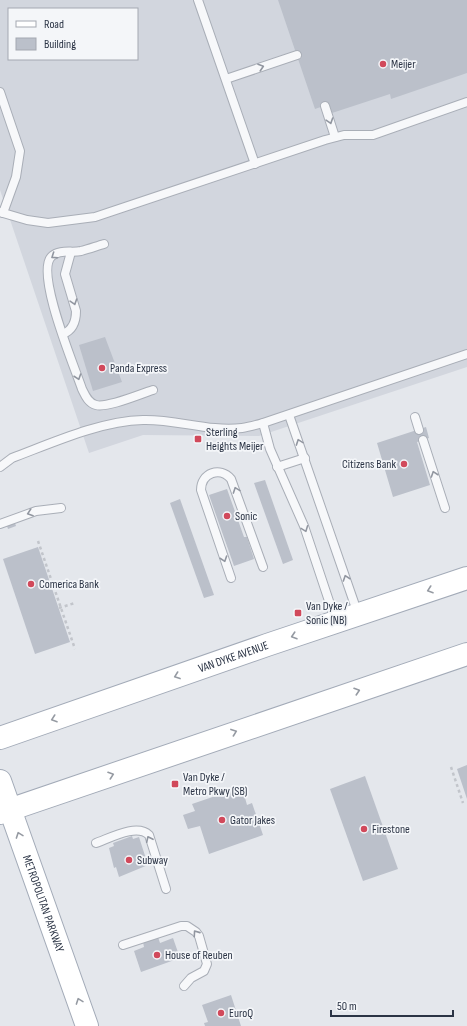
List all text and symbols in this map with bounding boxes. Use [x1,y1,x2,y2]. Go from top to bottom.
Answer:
legend [8,8,138,60]
text: Road [44,17,64,32]
text: Building [44,37,76,52]
place label: Meijer [391,57,416,72]
marker: Meijer [378,59,388,69]
one-way arrow [257,63,264,72]
one-way arrow [325,118,334,125]
one-way arrow [51,251,58,259]
one-way arrow [69,299,77,306]
place label: Panda Express [110,361,167,376]
marker: Panda Express [97,363,107,373]
one-way arrow [73,374,82,381]
place label: Sterling Heights Meijer [206,425,264,454]
marker: Sterling Heights Meijer [193,434,203,444]
one-way arrow [295,438,304,445]
place label: Citizens Bank [342,457,396,472]
marker: Citizens Bank [399,459,409,469]
one-way arrow [430,470,439,477]
one-way arrow [232,487,240,494]
one-way arrow [26,509,33,517]
place label: Sonic [235,509,257,524]
marker: Sonic [222,511,232,521]
one-way arrow [300,525,308,532]
one-way arrow [220,555,228,562]
one-way arrow [342,575,351,582]
place label: Comerica Bank [39,577,99,592]
marker: Comerica Bank [26,579,36,589]
one-way arrow [427,585,434,594]
place label: Van Dyke / Sonic (NB) [306,599,348,628]
marker: Van Dyke / Sonic (NB) [293,608,303,618]
one-way arrow [290,631,297,640]
street label: VAN DYKE AVENUE [196,638,270,676]
one-way arrow [173,671,180,680]
one-way arrow [354,687,361,695]
one-way arrow [51,714,58,723]
one-way arrow [230,728,237,737]
place label: Van Dyke / Metro Pkwy (SB) [183,770,247,799]
one-way arrow [108,771,115,779]
marker: Van Dyke / Metro Pkwy (SB) [170,779,180,789]
place label: Gator Jakes [230,813,275,828]
marker: Gator Jakes [217,815,227,825]
place label: Firestone [372,822,410,837]
marker: Firestone [359,824,369,834]
one-way arrow [15,831,24,838]
one-way arrow [146,835,154,843]
street label: METROPOLITAN PARKWAY [19,853,68,954]
place label: Subway [137,853,168,868]
marker: Subway [124,855,134,865]
one-way arrow [194,931,201,938]
place label: House of Reuben [165,948,233,963]
marker: House of Reuben [152,950,162,960]
scale bar [331,992,453,1018]
one-way arrow [75,998,83,1005]
text: 50 m [337,999,357,1014]
place label: EuroQ [229,1006,253,1021]
marker: EuroQ [216,1008,226,1018]

